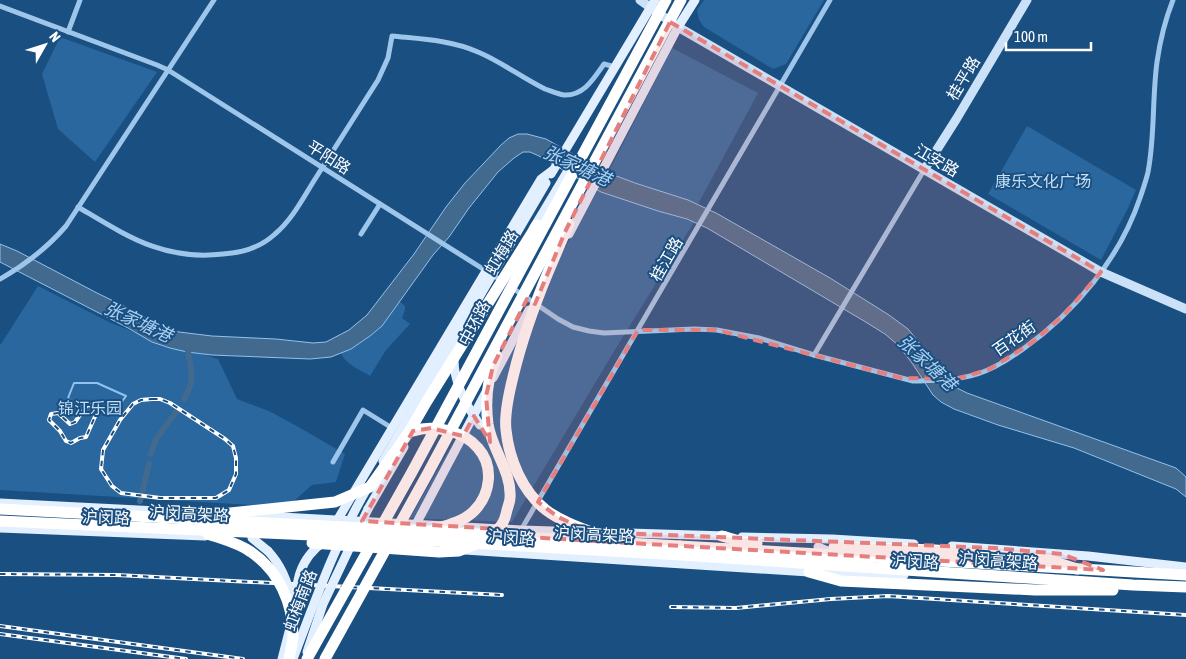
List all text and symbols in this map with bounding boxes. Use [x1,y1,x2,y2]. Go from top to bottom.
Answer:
north arrow [20,20,70,70]
scale bar [1006,20,1091,52]
text: 100 m [1014,28,1048,45]
text: N [46,29,64,45]
street label: 桂平路 [943,53,983,103]
street label: 平阳路 [304,137,354,177]
street label: 江安路 [912,140,962,180]
water label: 张家塘港 [540,141,617,192]
park label: 康乐文化广场 [995,172,1091,190]
street label: 虹梅路 [481,227,521,277]
street label: 桂江路 [646,234,686,284]
water label: 张家塘港 [101,297,178,348]
street label: 中环路 [455,298,493,348]
street label: 百花街 [989,317,1039,359]
water label: 张家塘港 [894,330,963,397]
park label: 锦江乐园 [58,399,122,417]
street label: 沪闵高架路 [149,502,229,524]
street label: 沪闵路 [82,507,130,527]
street label: 沪闵高架路 [554,523,634,545]
street label: 沪闵路 [486,526,536,548]
street label: 沪闵高架路 [957,548,1039,572]
street label: 沪闵路 [891,551,939,571]
street label: 虹梅南路 [280,567,320,633]

